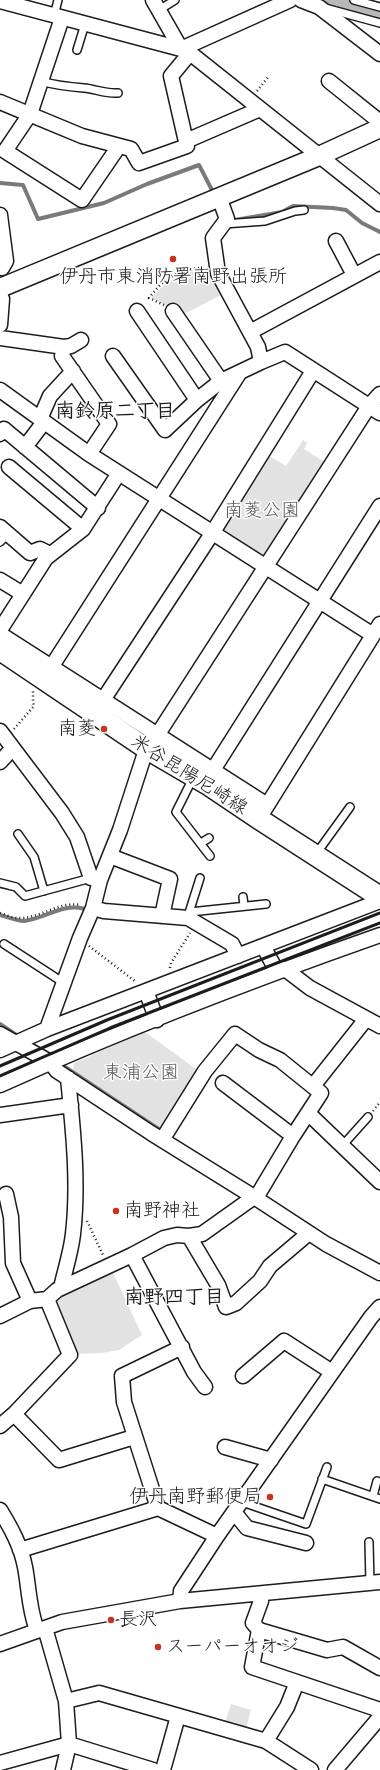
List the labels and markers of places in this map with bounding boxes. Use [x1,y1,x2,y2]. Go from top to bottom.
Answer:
marker: 伊丹市東消防署南野出張所 [168,254,178,264]
place label: 伊丹市東消防署南野出張所 [59,266,287,288]
place label: 南菱 [58,718,96,740]
marker: 南菱 [99,724,109,734]
place label: 南野神社 [124,1200,200,1222]
marker: 南野神社 [111,1206,121,1216]
place label: 伊丹南野郵便局 [129,1486,262,1508]
marker: 伊丹南野郵便局 [265,1492,275,1502]
place label: 長沢 [119,1609,157,1631]
marker: 長沢 [106,1615,116,1625]
place label: スーパーオオジ [166,1636,298,1658]
marker: スーパーオオジ [153,1642,163,1652]

